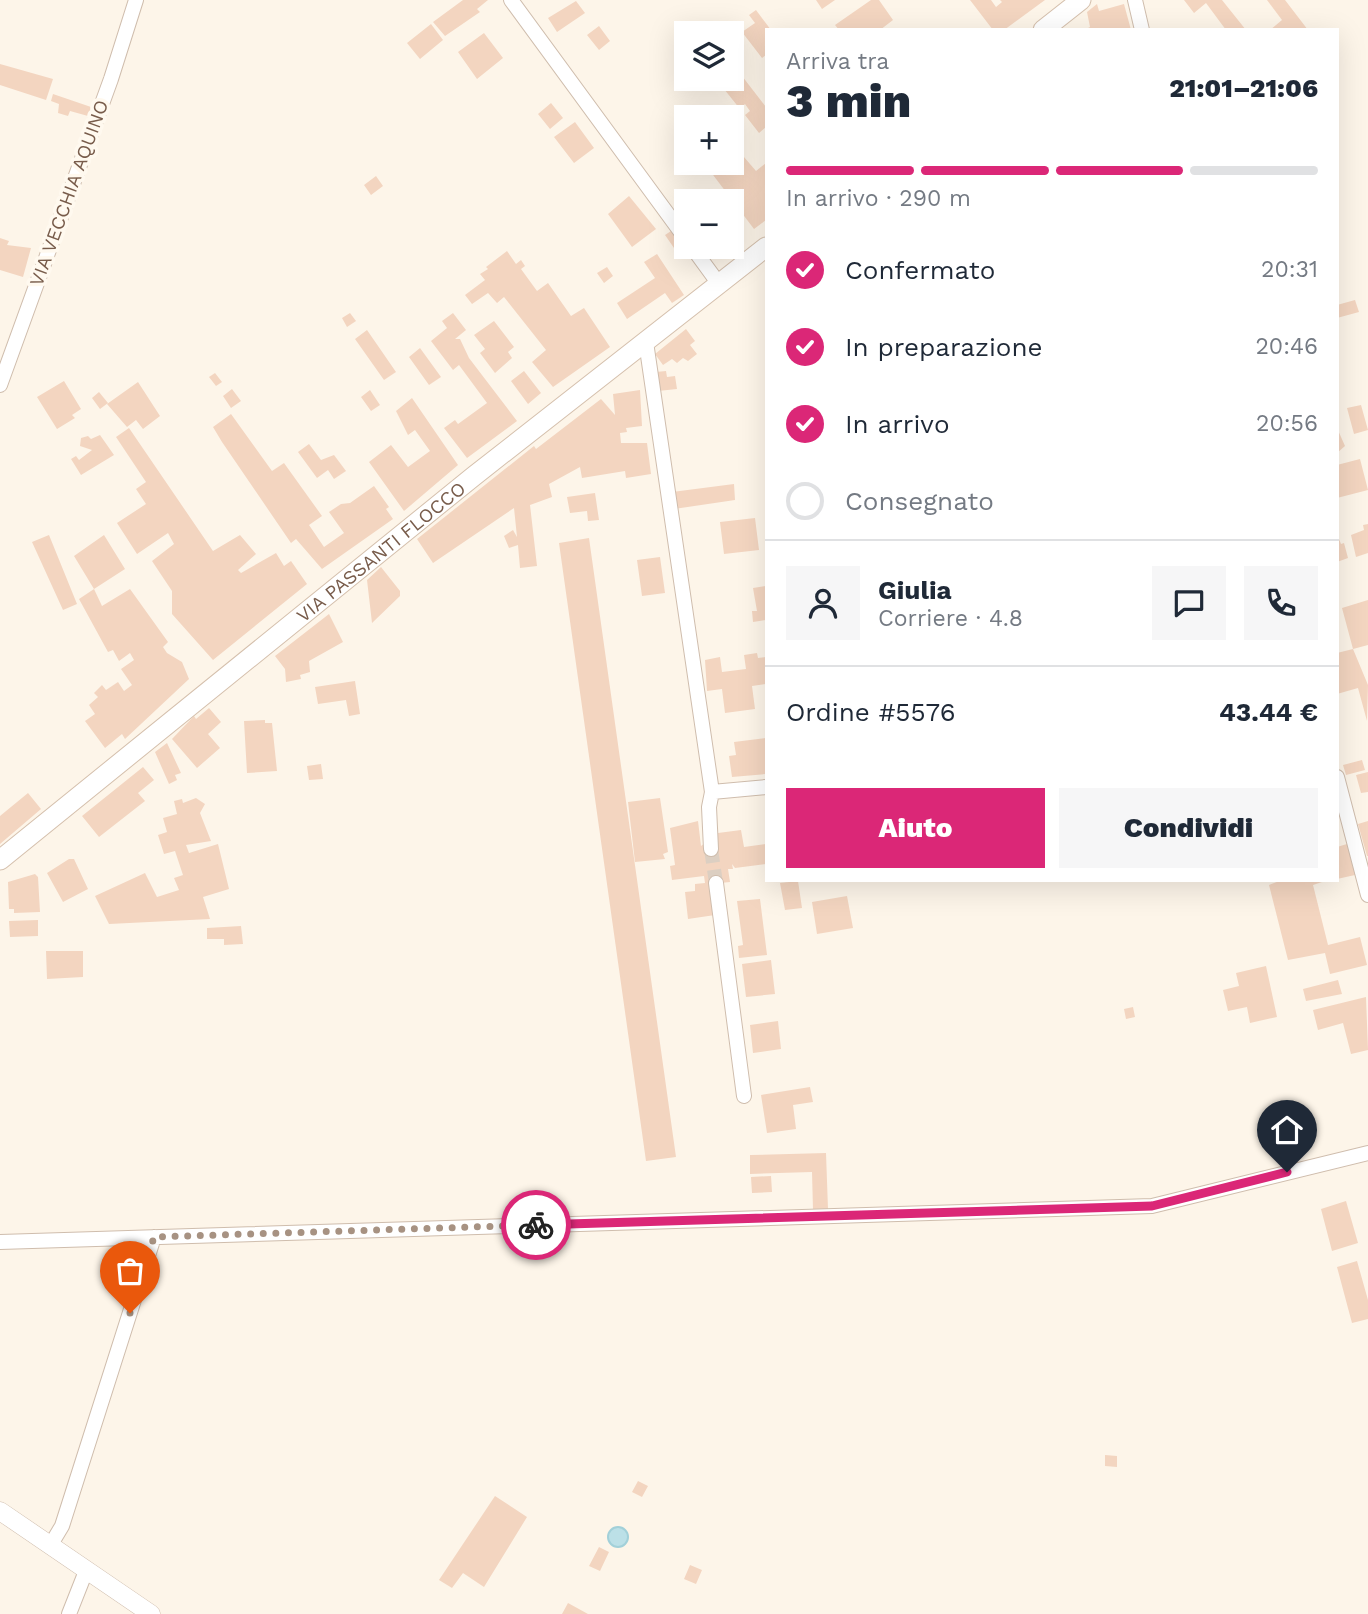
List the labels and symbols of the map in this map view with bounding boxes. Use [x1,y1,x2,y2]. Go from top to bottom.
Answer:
street label: VIA VECCHIA AQUINO [25,97,113,289]
street label: VIA PASSANTI FLOCCO [292,476,470,627]
pin [1257,1100,1317,1172]
courier [501,1190,571,1260]
pin [100,1241,160,1313]

